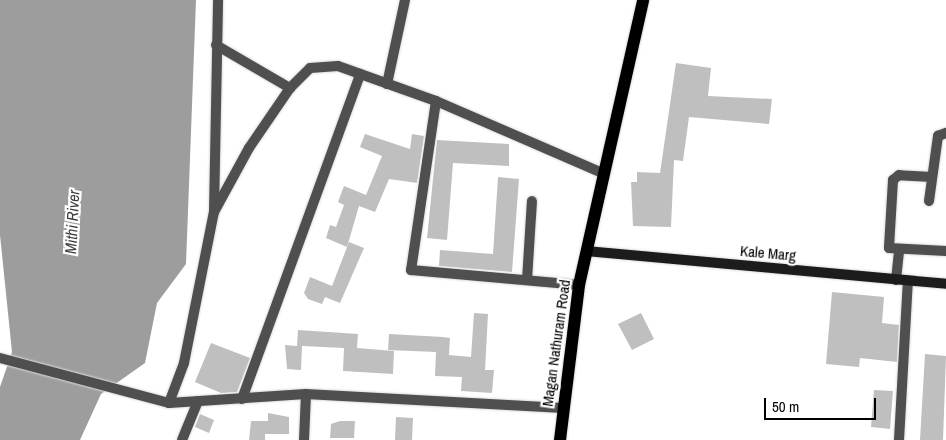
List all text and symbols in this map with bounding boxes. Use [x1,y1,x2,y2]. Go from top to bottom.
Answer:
water label: Mithi River [61,189,83,255]
street label: Kale Marg [739,242,797,264]
street label: Magan Nathuram Road [538,278,574,408]
scale bar [766,388,878,420]
text: 50 m [772,396,799,417]

